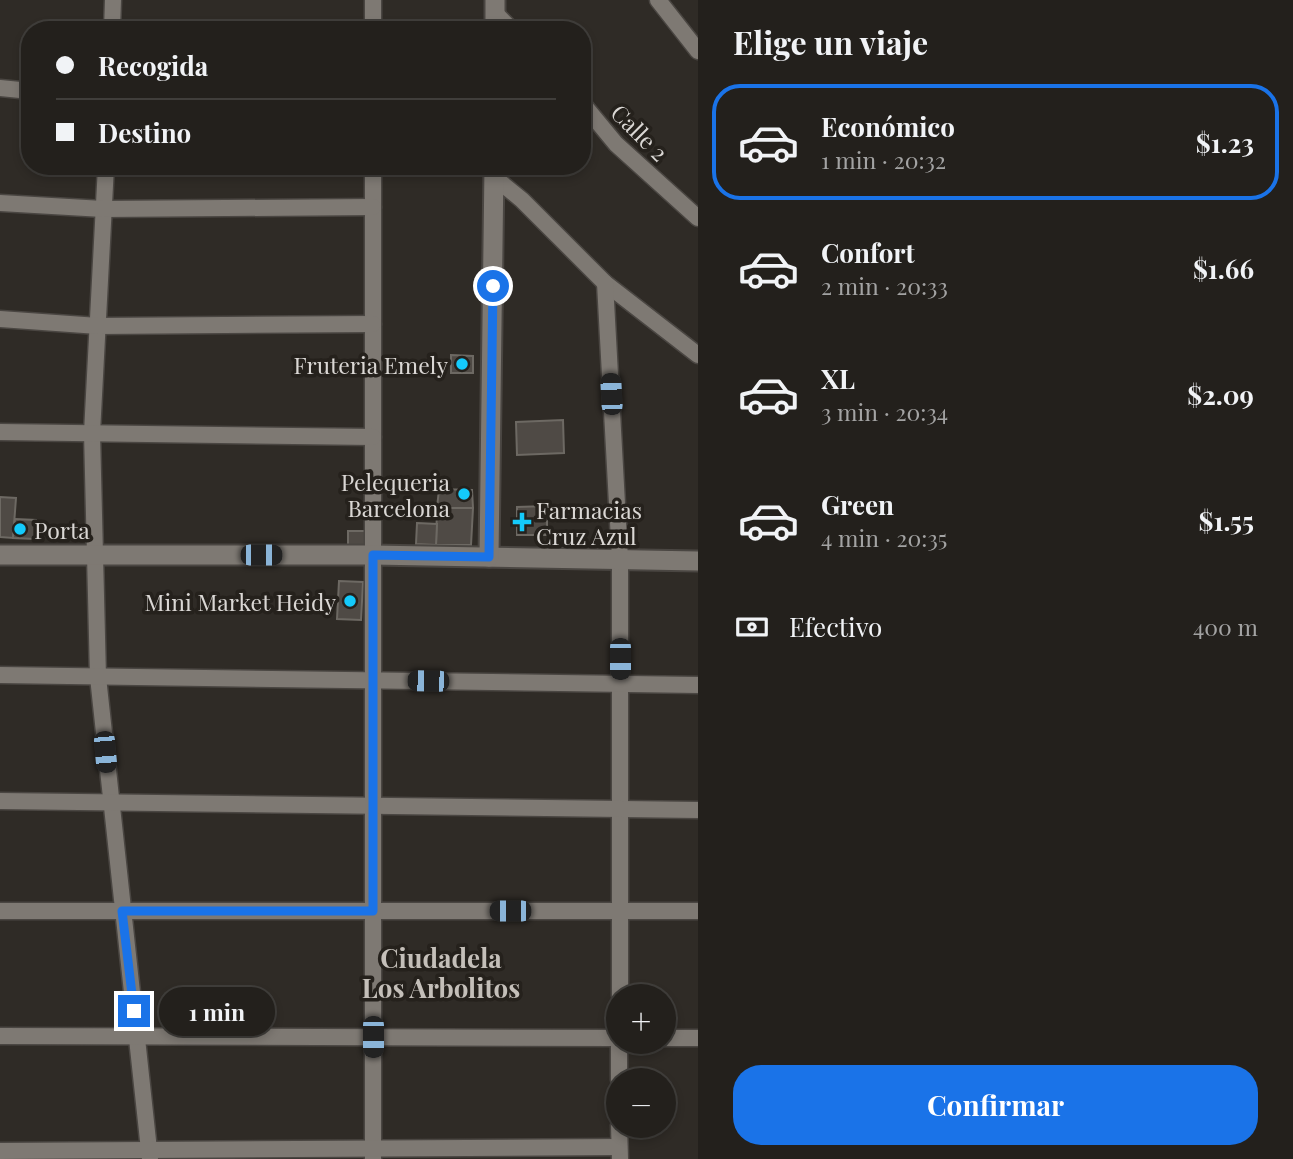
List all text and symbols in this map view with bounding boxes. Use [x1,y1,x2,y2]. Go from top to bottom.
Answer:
text: Elige un viaje [733,20,928,63]
text: Recogida [98,48,208,83]
street label: Calle 2 [605,97,675,167]
text: Económico [821,109,955,144]
icon: car [737,111,800,174]
text: Destino [98,115,191,150]
text: $1.23 [1196,125,1254,160]
text: 1 min · 20:32 [821,144,946,175]
text: Confort [821,235,915,270]
icon: car [737,237,800,300]
text: $1.66 [1193,251,1254,286]
route start [477,270,509,302]
text: 2 min · 20:33 [821,270,948,301]
place label: Fruteria Emely [293,349,448,380]
marker: Fruteria Emely [454,356,470,372]
text: XL [821,361,855,396]
icon: car [737,363,800,426]
car [600,372,623,416]
text: $2.09 [1187,377,1254,412]
text: 3 min · 20:34 [821,396,948,427]
place label: Pelequeria Barcelona [341,466,451,523]
marker: Pelequeria Barcelona [456,486,472,502]
text: Green [821,487,894,522]
icon: car [737,489,800,552]
place label: Farmacias Cruz Azul [536,494,642,551]
text: $1.55 [1199,503,1254,538]
place label: Porta [34,514,90,545]
marker: Farmacias Cruz Azul [514,514,530,530]
marker: Porta [12,521,28,537]
text: 4 min · 20:35 [821,522,947,553]
car [241,545,283,566]
place label: Mini Market Heidy [144,586,336,617]
marker: Mini Market Heidy [342,593,358,609]
icon: cash [733,608,771,646]
text: Efectivo [789,609,882,644]
text: 400 m [1193,611,1258,642]
car [610,638,631,680]
car [407,670,450,692]
car [93,730,118,774]
car [490,901,532,922]
district label: Ciudadela Los Arbolitos [362,940,520,1005]
map controls [606,984,676,1138]
button: + [606,984,676,1054]
callout: 1 min [158,986,274,1036]
route end [118,995,150,1027]
text: 1 min [189,996,245,1027]
car [363,1016,384,1058]
button: Confirmar [733,1065,1258,1145]
button: − [606,1068,676,1138]

